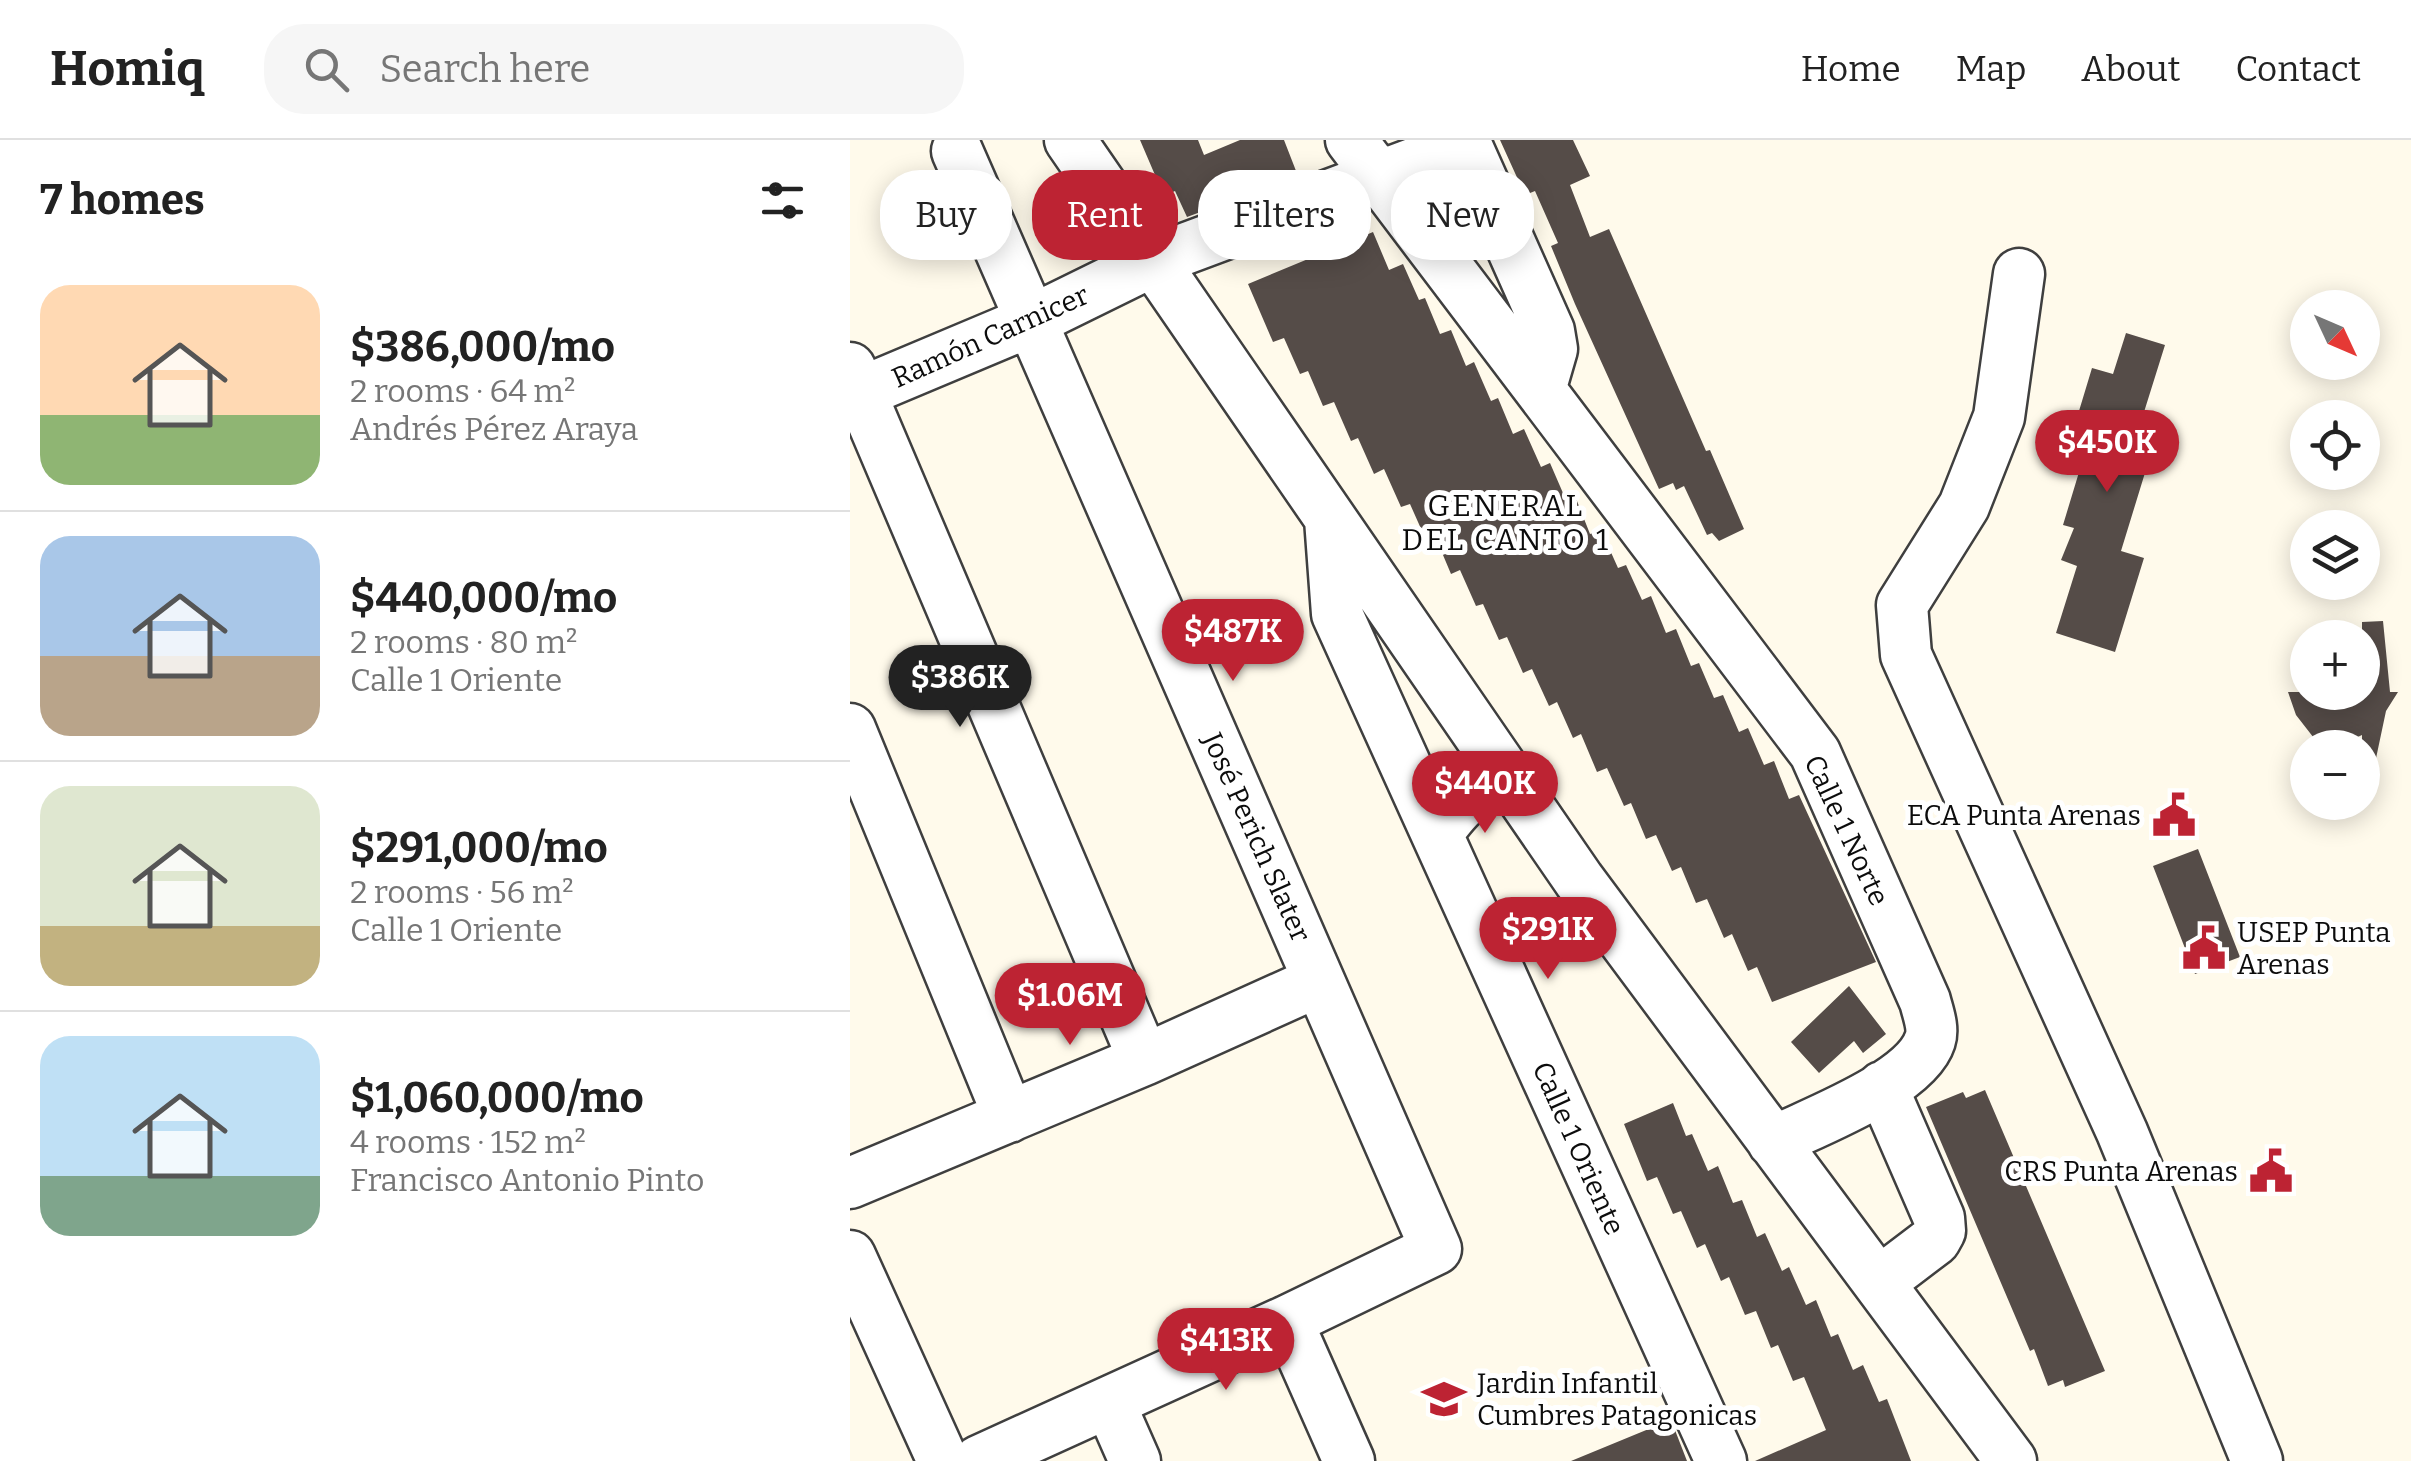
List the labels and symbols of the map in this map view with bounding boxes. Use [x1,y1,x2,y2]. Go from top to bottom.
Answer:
street label: Ramón Carnicer [887,278,1094,395]
north arrow [2290,290,2380,380]
pin: $450K [2037,410,2177,495]
district label: GENERAL DEL CANTO 1 [1401,488,1611,558]
pin: $487K [1163,599,1303,684]
pin: $386K [890,645,1030,730]
street label: José Perich Slater [1195,727,1317,947]
street label: Calle 1 Norte [1797,750,1896,911]
pin: $440K [1415,751,1555,836]
public building icon: ECA Punta Arenas [2150,791,2198,839]
place label: ECA Punta Arenas [1907,799,2141,832]
pin: $291K [1478,897,1618,982]
place label: USEP Punta Arenas [2237,916,2391,981]
public building icon: USEP Punta Arenas [2180,924,2228,972]
pin: $1.06M [989,963,1151,1048]
street label: Calle 1 Oriente [1526,1057,1631,1240]
public building icon: CRS Punta Arenas [2247,1147,2295,1195]
place label: CRS Punta Arenas [2004,1155,2238,1188]
pin: $413K [1156,1308,1296,1393]
place label: Jardin Infantil Cumbres Patagonicas [1476,1367,1757,1432]
school or university icon: Jardin Infantil Cumbres Patagonicas [1420,1375,1468,1423]

